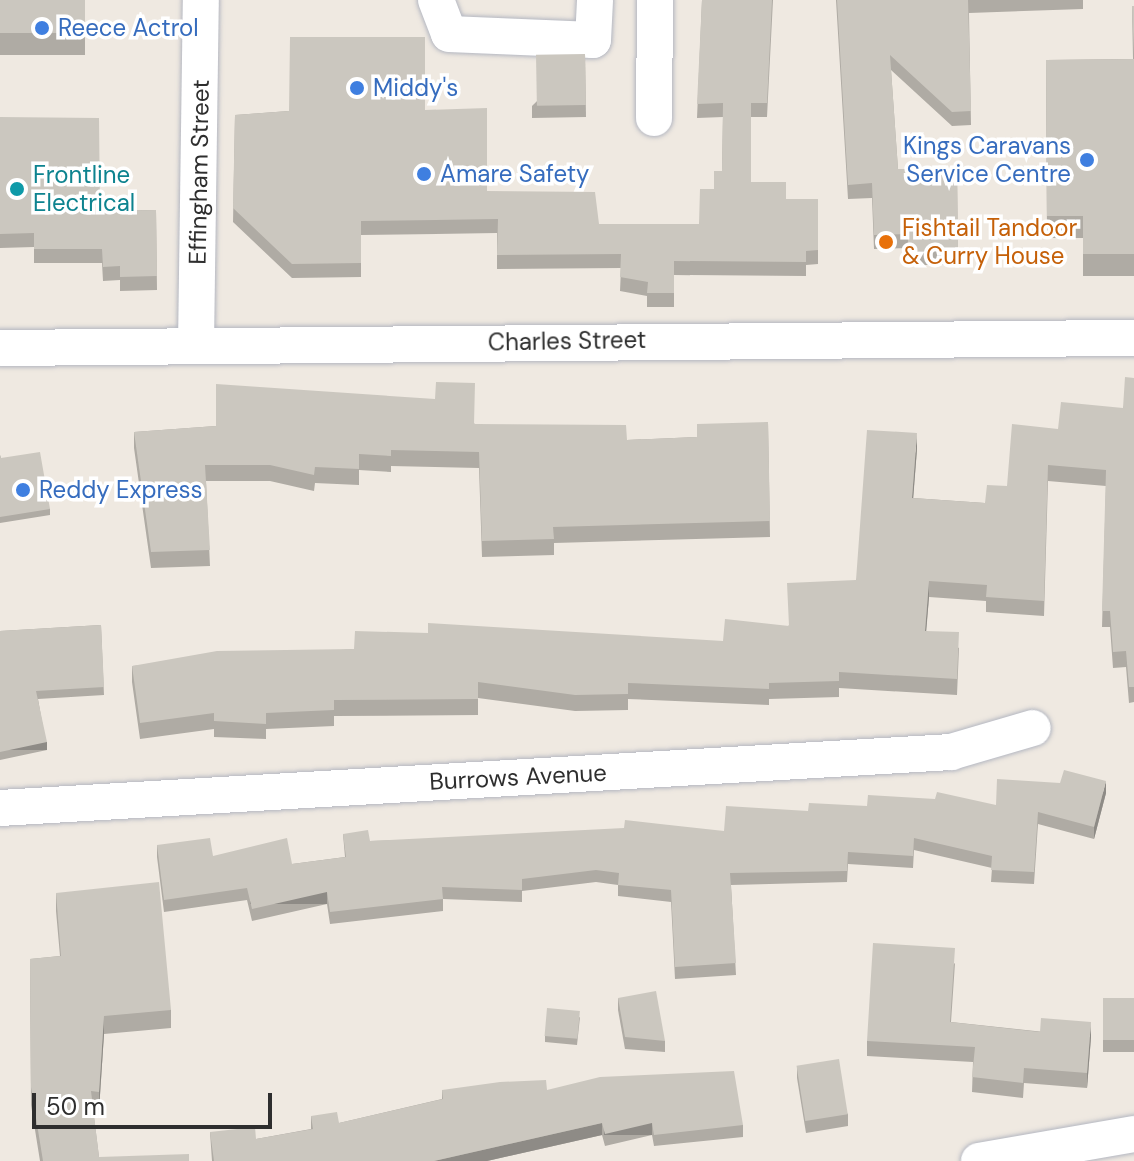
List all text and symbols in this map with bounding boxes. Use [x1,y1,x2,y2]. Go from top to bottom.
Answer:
place label: Reece Actrol [58,14,199,42]
marker: Reece Actrol [33,19,51,37]
place label: Middy's [373,74,458,102]
street label: Effingham Street [183,79,215,265]
marker: Middy's [348,79,366,97]
place label: Kings Caravans Service Centre [903,132,1071,188]
marker: Kings Caravans Service Centre [1078,151,1096,169]
place label: Amare Safety [440,160,589,188]
place label: Frontline Electrical [33,161,135,217]
marker: Amare Safety [415,165,433,183]
marker: Frontline Electrical [8,180,26,198]
place label: Fishtail Tandoor & Curry House [902,214,1077,270]
marker: Fishtail Tandoor & Curry House [877,233,895,251]
street label: Charles Street [488,325,646,357]
place label: Reddy Express [39,476,203,504]
marker: Reddy Express [14,481,32,499]
street label: Burrows Avenue [429,758,607,796]
scale bar [36,1077,276,1127]
text: 50 m [46,1091,105,1122]

